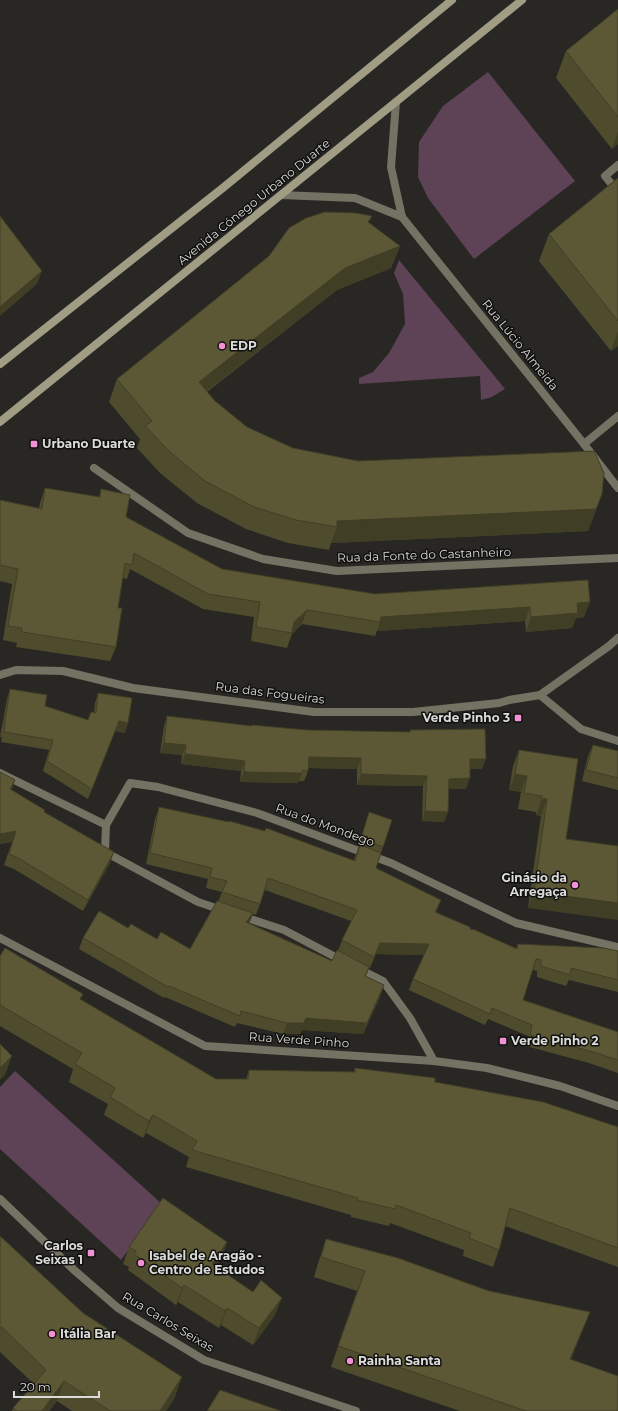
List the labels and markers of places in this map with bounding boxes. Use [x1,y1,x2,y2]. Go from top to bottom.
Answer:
place label: EDP [230,338,257,353]
marker: EDP [217,341,227,351]
place label: Urbano Duarte [42,436,136,451]
marker: Urbano Duarte [29,439,39,449]
place label: Verde Pinho 3 [421,710,510,725]
marker: Verde Pinho 3 [513,713,523,723]
place label: Ginásio da Arregaça [501,870,567,899]
marker: Ginásio da Arregaça [570,880,580,890]
place label: Verde Pinho 2 [510,1033,599,1048]
marker: Verde Pinho 2 [498,1036,508,1046]
place label: Carlos Seixas 1 [35,1238,84,1267]
marker: Carlos Seixas 1 [86,1248,96,1258]
place label: Isabel de Aragão - Centro de Estudos [149,1248,265,1277]
marker: Isabel de Aragão - Centro de Estudos [136,1258,146,1268]
place label: Itália Bar [60,1326,116,1341]
marker: Itália Bar [47,1329,57,1339]
place label: Rainha Santa [358,1353,441,1368]
marker: Rainha Santa [345,1356,355,1366]

